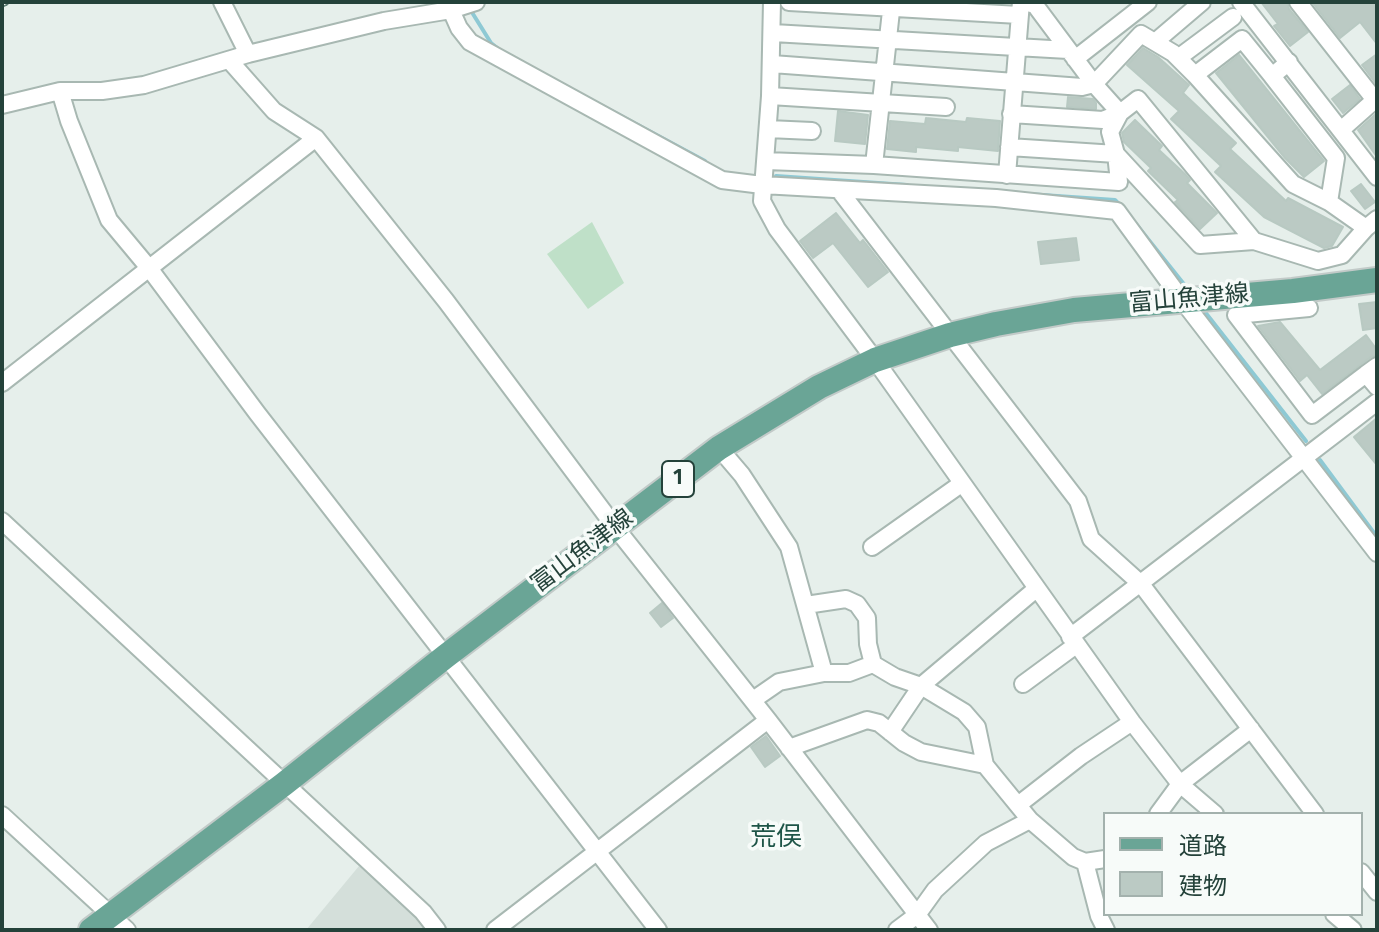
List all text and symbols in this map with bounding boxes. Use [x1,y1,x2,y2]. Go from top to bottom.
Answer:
street label: 富山魚津線 [1128,280,1250,320]
road number: 1 [662,461,694,497]
street label: 富山魚津線 [526,504,640,600]
legend [1103,812,1363,916]
district label: 荒俣 [750,823,802,855]
text: 道路 [1179,827,1227,863]
text: 建物 [1179,867,1227,903]

